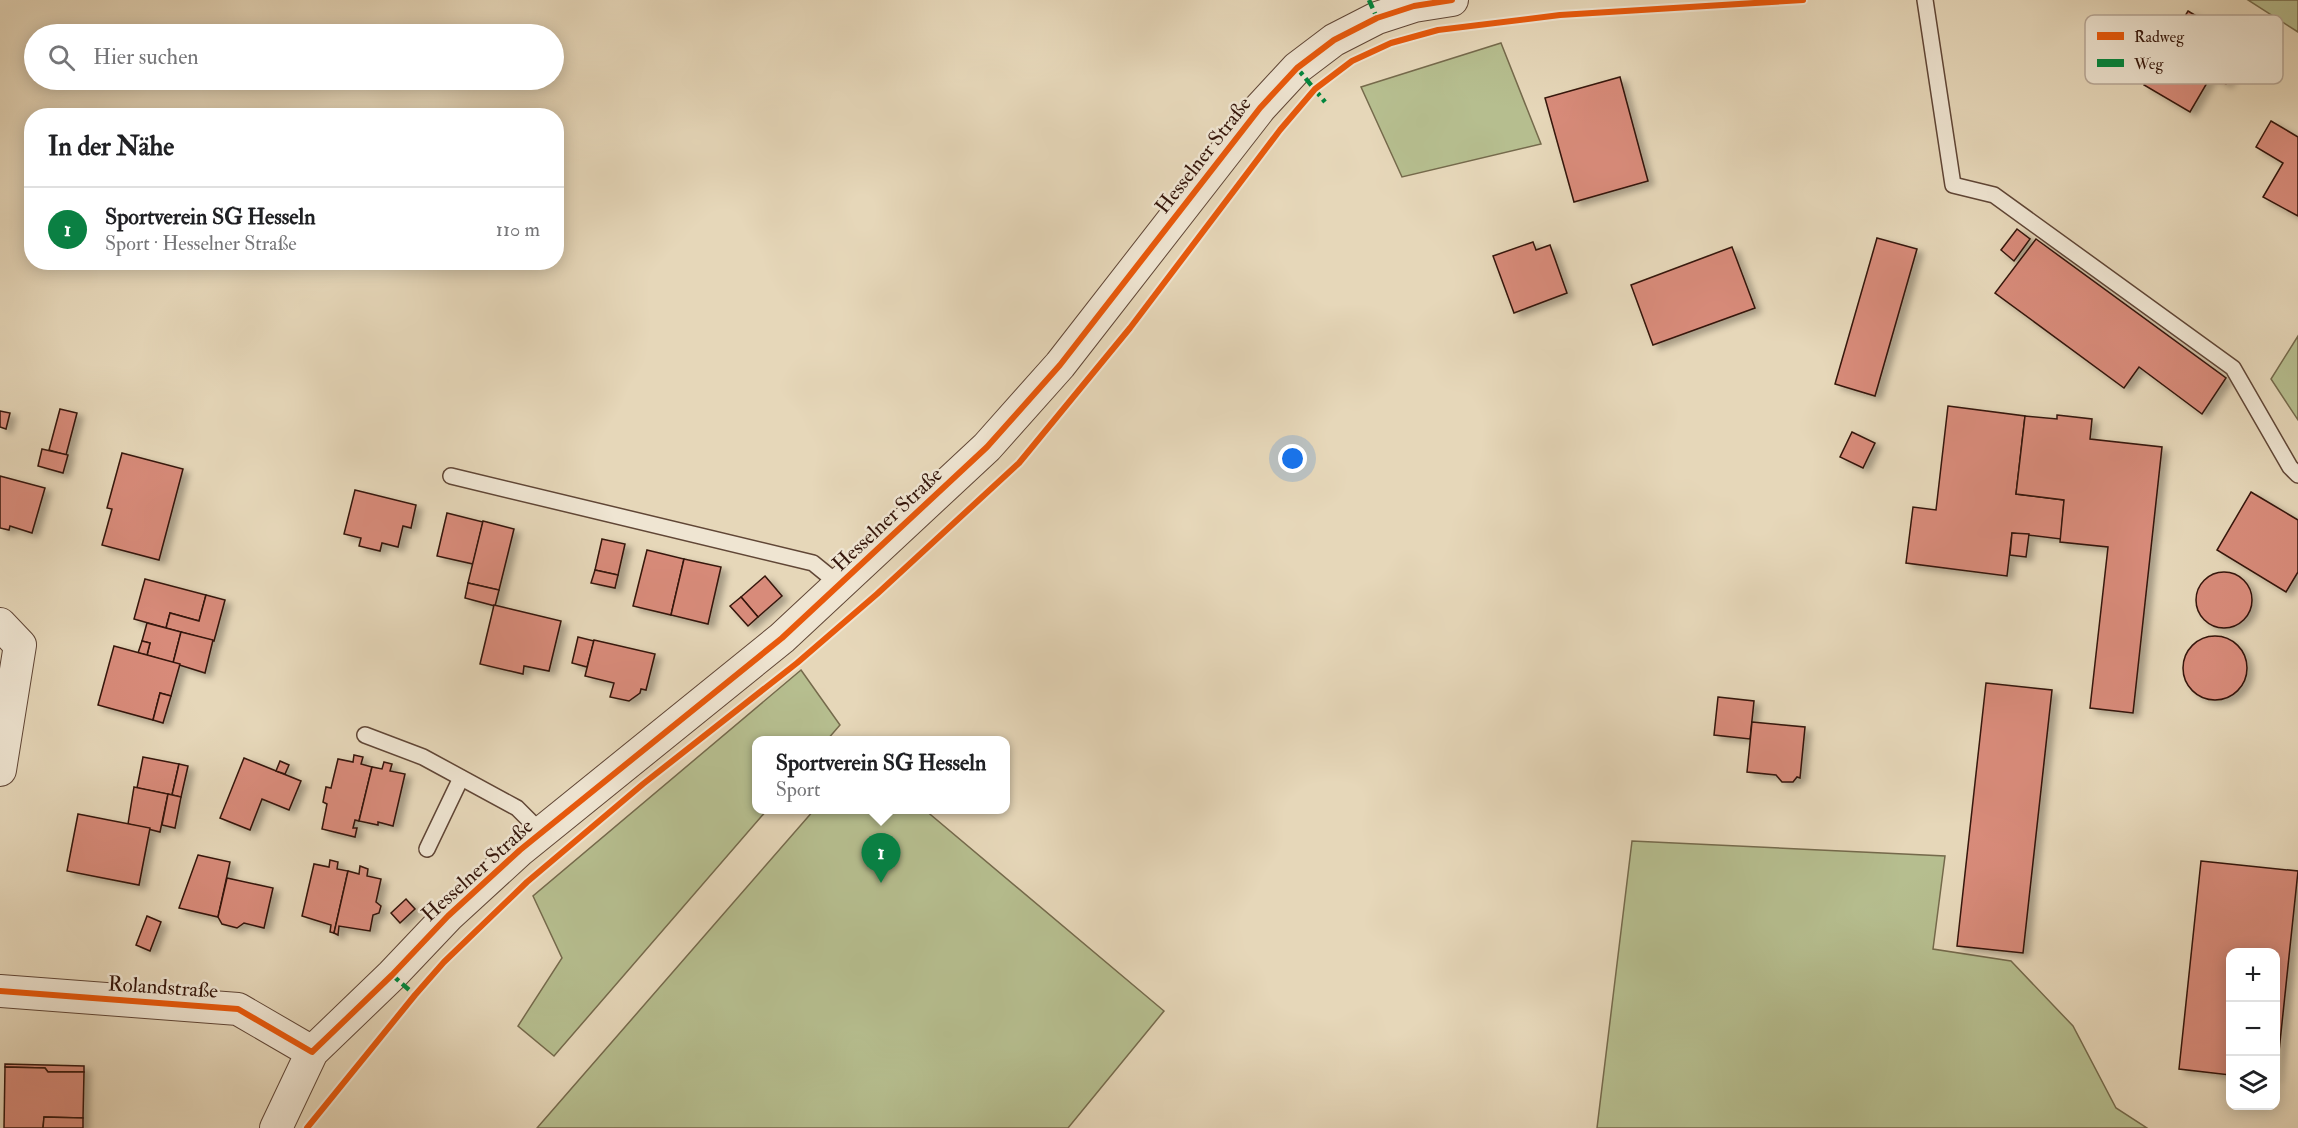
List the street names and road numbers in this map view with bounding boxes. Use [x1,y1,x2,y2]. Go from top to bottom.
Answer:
street label: Hesselner Straße [1149,91,1258,219]
street label: Hesselner Straße [826,461,948,577]
street label: Hesselner Straße [416,813,539,928]
street label: Rolandstraße [107,970,219,1005]

